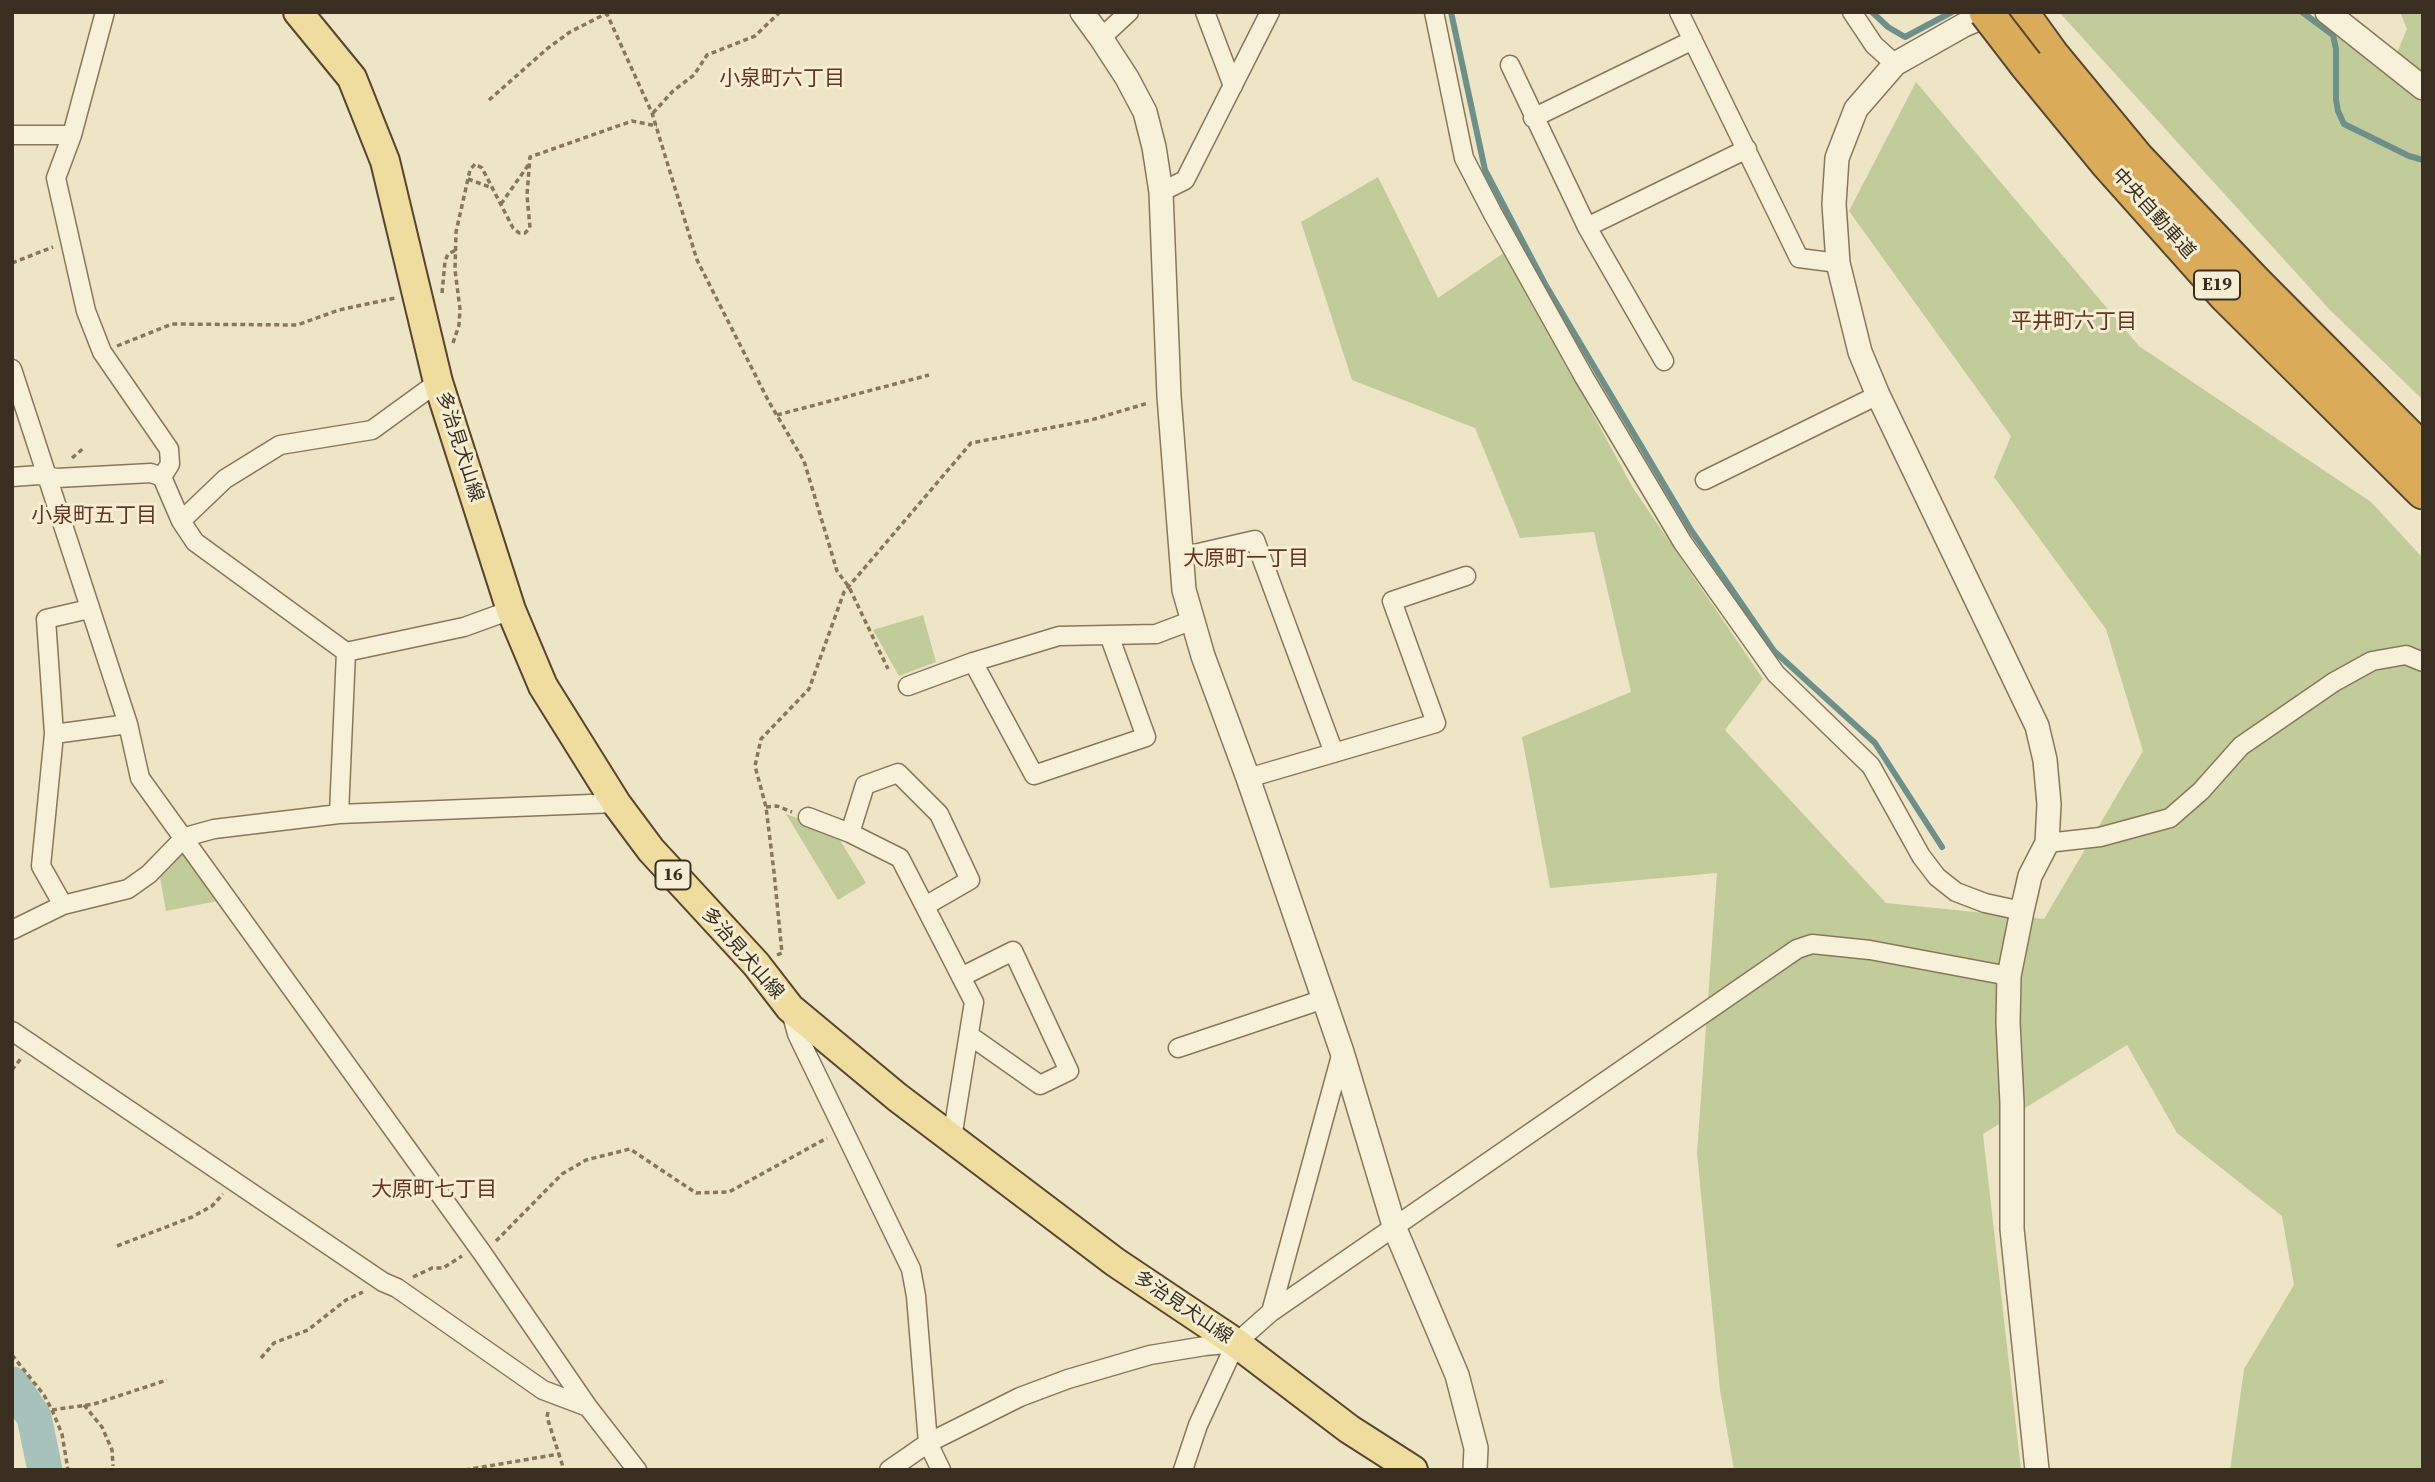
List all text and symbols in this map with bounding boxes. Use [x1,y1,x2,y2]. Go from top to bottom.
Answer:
district label: 小泉町六丁目 [719,67,845,93]
street label: 中央自動車道 [2106,164,2200,264]
road number: E19 [2194,270,2240,300]
district label: 平井町六丁目 [2011,310,2137,336]
street label: 多治見犬山線 [431,389,487,505]
district label: 小泉町五丁目 [31,504,157,530]
district label: 大原町一丁目 [1183,547,1309,573]
road number: 16 [656,860,690,890]
street label: 多治見犬山線 [696,904,788,1004]
district label: 大原町七丁目 [371,1178,497,1204]
street label: 多治見犬山線 [1129,1267,1237,1349]

